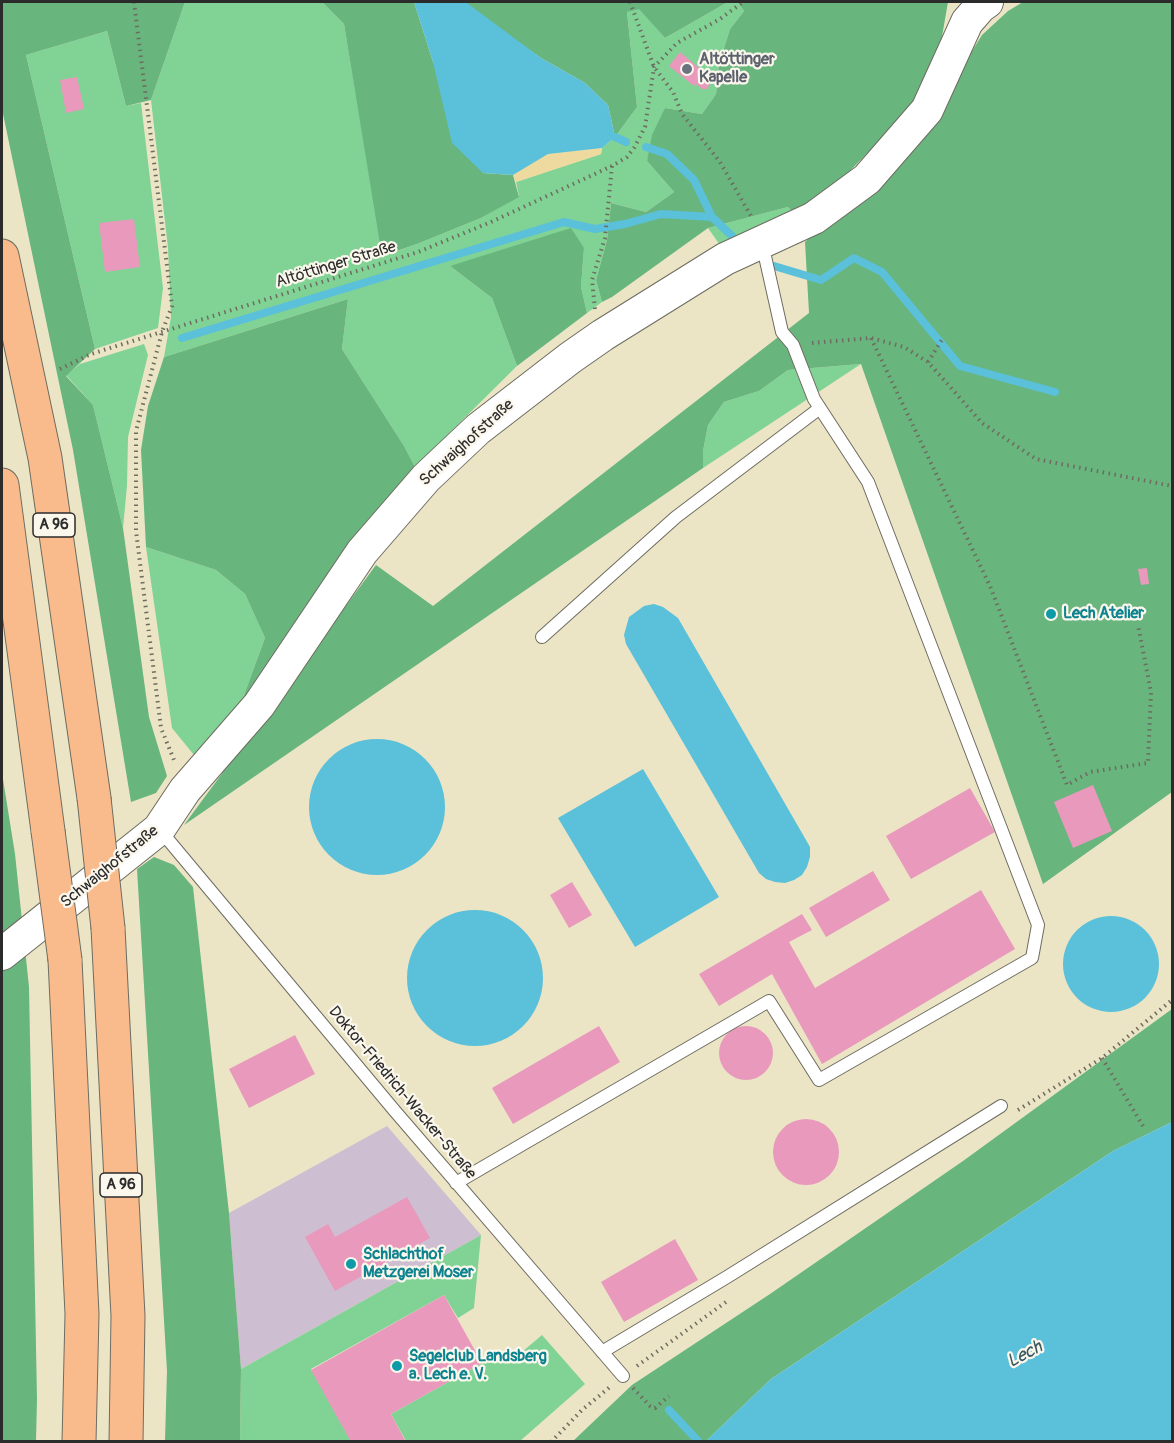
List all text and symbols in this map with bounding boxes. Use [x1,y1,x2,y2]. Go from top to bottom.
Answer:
place label: Altöttinger Kapelle [699,50,775,88]
marker: Altöttinger Kapelle [680,62,694,76]
street label: Altöttinger Straße [274,238,398,292]
street label: Schwaighofstraße [416,396,518,490]
road number: A 96 [33,513,75,537]
place label: Lech Atelier [1063,604,1144,624]
marker: Lech Atelier [1044,607,1058,621]
street label: Schwaighofstraße [57,822,163,912]
street label: Doktor-Friedrich-Wacker-Straße [324,1003,480,1183]
road number: A 96 [100,1173,142,1197]
place label: Schlachthof Metzgerei Moser [363,1245,474,1283]
marker: Schlachthof Metzgerei Moser [344,1257,358,1271]
water label: Lech [1004,1337,1046,1373]
place label: Segelclub Landsberg a. Lech e. V. [409,1347,547,1385]
marker: Segelclub Landsberg a. Lech e. V. [390,1359,404,1373]

